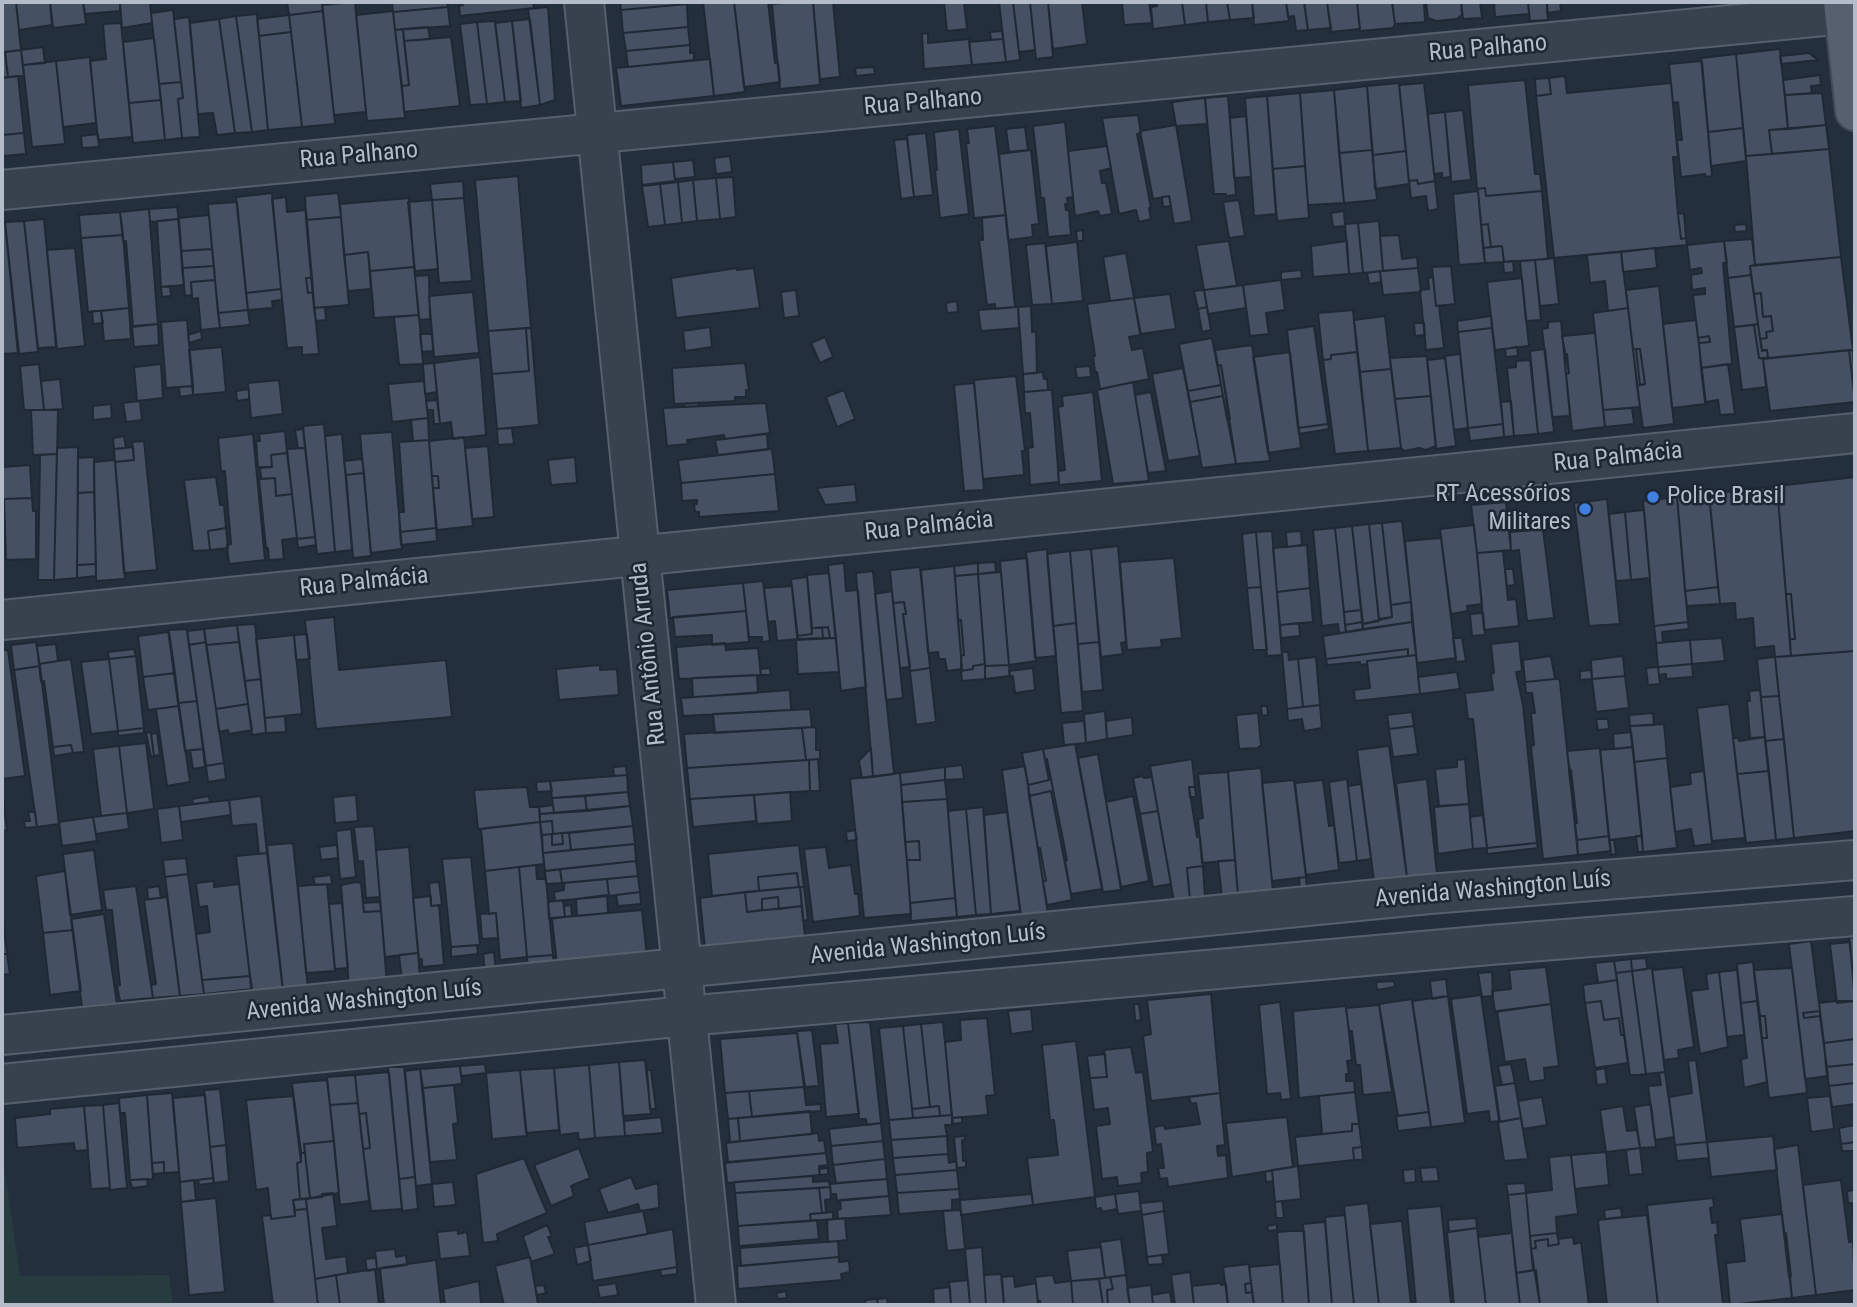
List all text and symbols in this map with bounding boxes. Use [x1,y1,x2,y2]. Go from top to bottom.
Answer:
street label: Rua Palhano [1428,30,1548,68]
street label: Rua Palhano [863,84,983,122]
street label: Rua Palhano [299,137,419,175]
street label: Rua Palmácia [1552,437,1684,479]
place label: RT Acessórios Militares [1435,481,1571,537]
place label: Police Brasil [1667,483,1784,511]
marker: Police Brasil [1645,489,1661,505]
marker: RT Acessórios Militares [1577,501,1593,517]
street label: Rua Palmácia [863,506,995,548]
street label: Rua Antônio Arruda [625,561,673,747]
street label: Rua Palmácia [298,562,430,604]
street label: Avenida Washington Luís [1374,865,1612,915]
street label: Avenida Washington Luís [809,918,1047,972]
street label: Avenida Washington Luís [245,974,483,1028]

